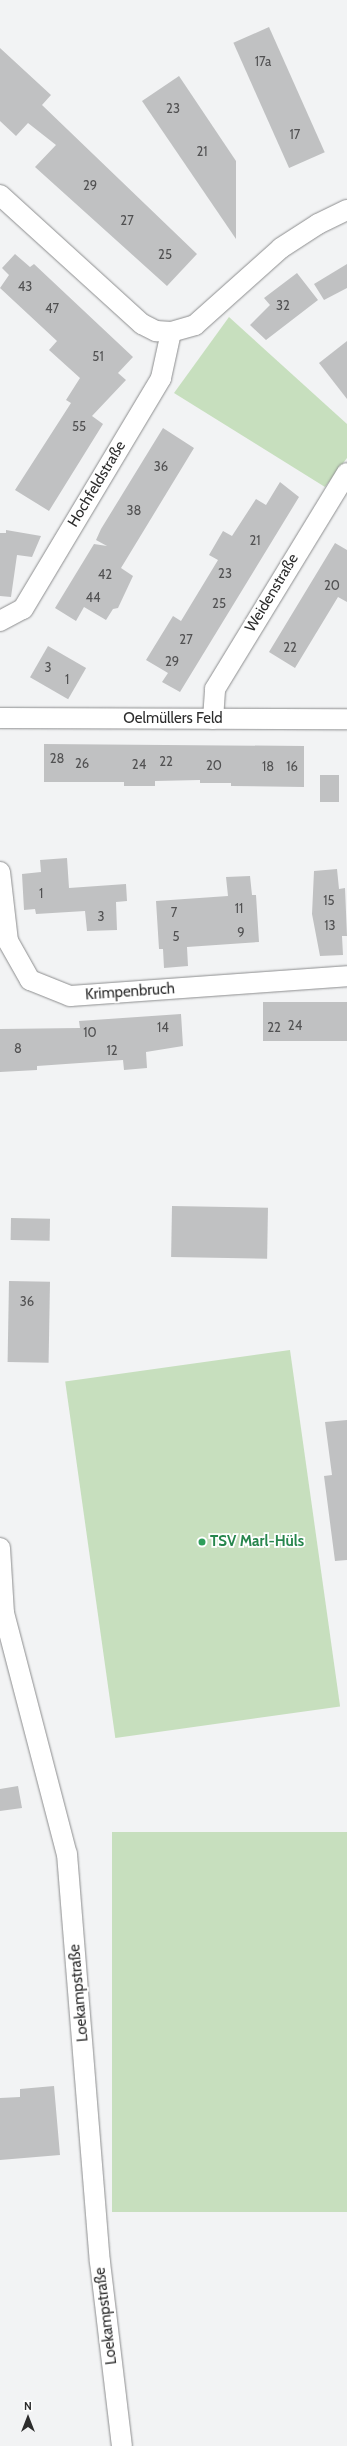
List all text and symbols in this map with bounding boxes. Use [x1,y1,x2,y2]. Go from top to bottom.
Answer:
house number: 17a [255,53,271,69]
house number: 23 [166,100,180,116]
house number: 17 [290,126,300,142]
house number: 21 [196,143,208,159]
house number: 29 [83,177,97,193]
house number: 27 [120,212,134,228]
house number: 25 [158,246,172,262]
house number: 43 [18,278,32,294]
house number: 32 [276,297,290,313]
house number: 47 [45,300,59,316]
house number: 51 [92,348,104,364]
house number: 55 [72,418,86,434]
street label: Hochfeldstraße [64,438,130,530]
house number: 36 [154,458,168,474]
house number: 38 [127,502,141,518]
house number: 21 [249,532,261,548]
street label: Weidenstraße [242,551,302,635]
house number: 23 [218,565,232,581]
house number: 42 [98,566,112,582]
house number: 20 [324,577,340,593]
house number: 44 [85,589,101,605]
house number: 25 [212,595,226,611]
house number: 27 [179,631,193,647]
house number: 22 [283,639,297,655]
house number: 29 [165,653,179,669]
house number: 3 [44,659,52,675]
house number: 1 [65,671,69,687]
street label: Oelmüllers Feld [123,710,223,728]
house number: 28 [50,750,64,766]
house number: 22 [159,753,173,769]
house number: 26 [75,755,89,771]
house number: 24 [132,756,146,772]
house number: 20 [206,757,222,773]
house number: 18 [262,758,274,774]
house number: 16 [286,758,298,774]
house number: 1 [39,885,43,901]
house number: 15 [323,892,335,908]
house number: 11 [235,900,243,916]
house number: 7 [171,904,177,920]
house number: 3 [97,908,105,924]
house number: 13 [324,917,336,933]
house number: 9 [237,924,245,940]
house number: 5 [172,928,180,944]
street label: Krimpenbruch [85,980,175,1004]
house number: 24 [288,1017,302,1033]
house number: 14 [157,1019,169,1035]
house number: 22 [267,1019,281,1035]
house number: 10 [83,1024,97,1040]
house number: 8 [14,1040,22,1056]
house number: 12 [106,1042,118,1058]
house number: 36 [20,1293,34,1309]
place label: TSV Marl-Hüls [210,1533,304,1551]
marker: TSV Marl-Hüls [197,1537,207,1547]
street label: Loekampstraße [66,1943,92,2043]
street label: Loekampstraße [91,2266,121,2366]
north arrow [8,2398,48,2438]
text: N [24,2399,32,2413]

